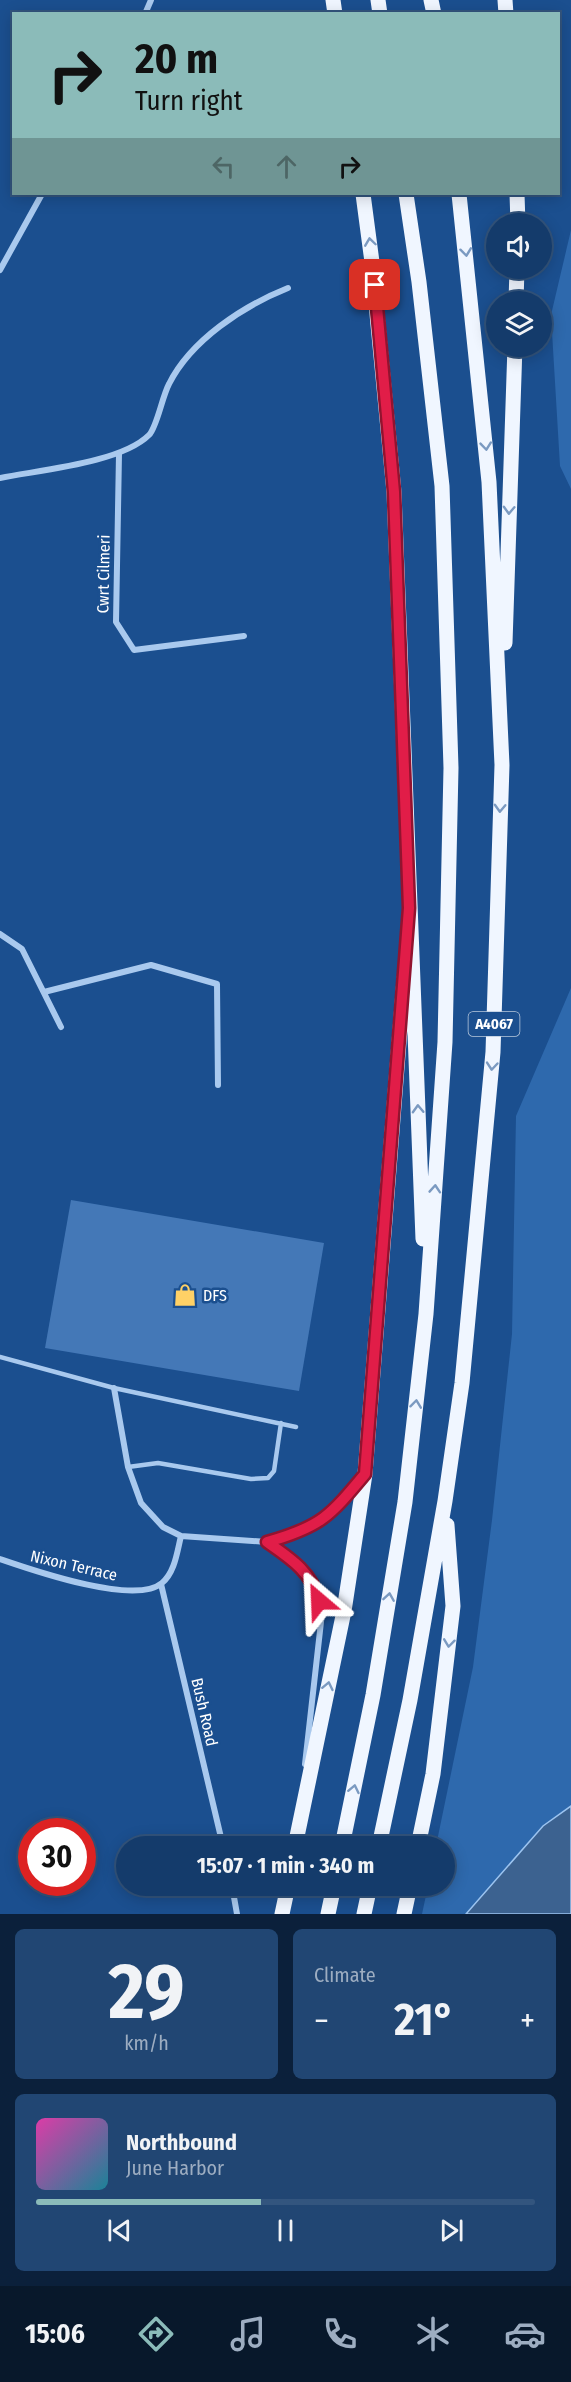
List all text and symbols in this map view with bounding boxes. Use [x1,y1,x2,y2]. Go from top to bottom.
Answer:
text: 20 m [135,34,218,84]
icon: right [36,36,114,114]
text: Turn right [135,85,243,117]
icon: left [207,150,240,183]
icon: ahead [270,150,303,183]
icon: right [333,150,366,183]
map controls [486,213,552,357]
button: sound [486,213,552,279]
one-way arrow [364,237,376,247]
one-way arrow [459,247,471,256]
pin [349,259,400,310]
icon: arrive [358,268,391,301]
button: layers [486,291,552,357]
one-way arrow [479,441,492,450]
one-way arrow [503,505,516,514]
street label: Cwrt Cilmeri [93,534,114,614]
one-way arrow [494,804,507,813]
road number: A4067 [468,1012,520,1036]
one-way arrow [486,1061,499,1070]
one-way arrow [411,1105,424,1114]
one-way arrow [428,1185,441,1194]
shop icon: DFS [172,1282,198,1308]
place label: DFS [203,1286,227,1305]
one-way arrow [409,1400,422,1409]
street label: Nixon Terrace [29,1546,119,1585]
position arrow [287,1569,351,1633]
one-way arrow [382,1593,395,1603]
one-way arrow [443,1638,456,1648]
street label: Bush Road [187,1676,222,1748]
one-way arrow [321,1682,334,1692]
one-way arrow [347,1784,360,1794]
speed limit sign: 30 [18,1818,96,1896]
text: 15:07 · 1 min · 340 m [197,1852,374,1879]
text: 29 [108,1945,185,2039]
text: Climate [314,1963,376,1987]
text: 21° [394,1993,455,2047]
text: − [314,2001,329,2041]
text: + [520,2001,535,2041]
text: km/h [124,2031,169,2055]
text: Northbound [126,2129,237,2156]
text: June Harbor [126,2156,224,2180]
icon: previous [103,2214,136,2247]
icon: pause [269,2214,302,2247]
icon: next [435,2214,468,2247]
icon: directions [135,2313,177,2355]
icon: music [227,2313,269,2355]
icon: phone [319,2313,361,2355]
icon: climate [412,2313,454,2355]
icon: car [504,2313,546,2355]
text: 15:06 [25,2318,85,2350]

